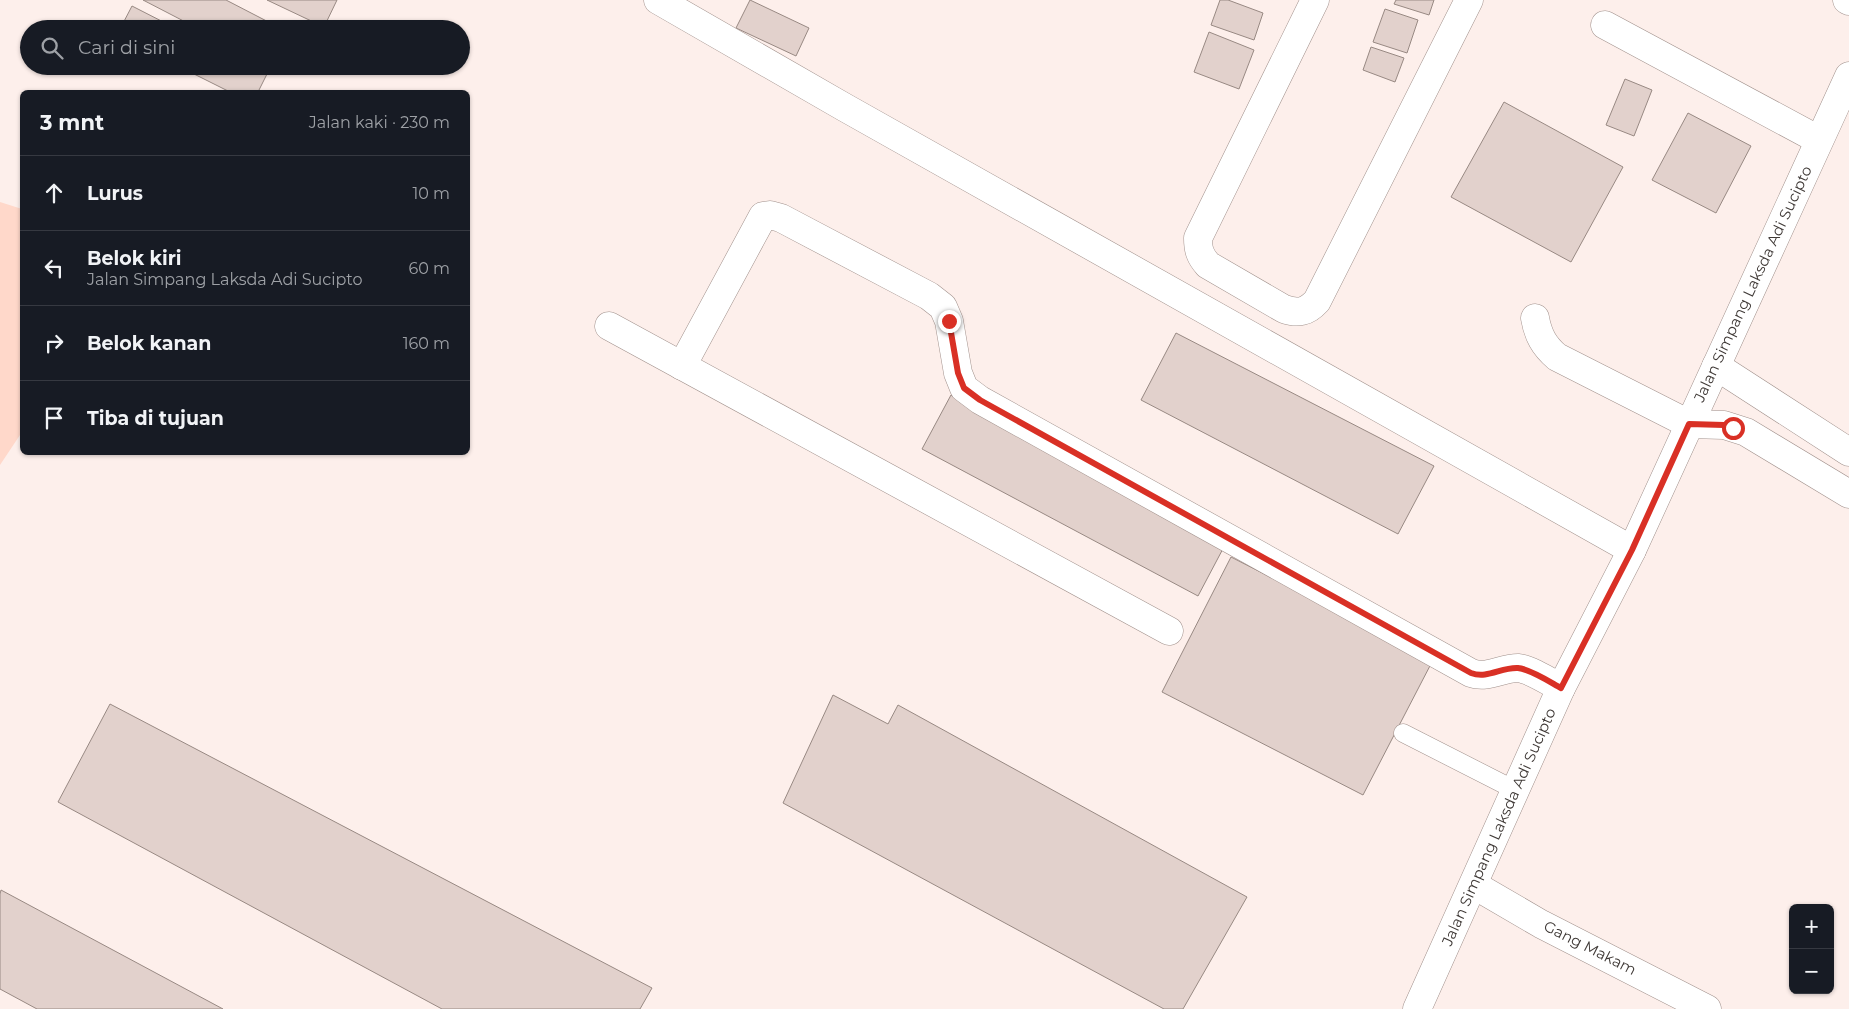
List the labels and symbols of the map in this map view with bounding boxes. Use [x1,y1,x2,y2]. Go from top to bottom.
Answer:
street label: Jalan Simpang Laksda Adi Sucipto [1689,163,1816,406]
route end [938,310,961,333]
route start [1722,417,1745,440]
street label: Jalan Simpang Laksda Adi Sucipto [1437,705,1560,950]
street label: Gang Makam [1541,916,1640,979]

